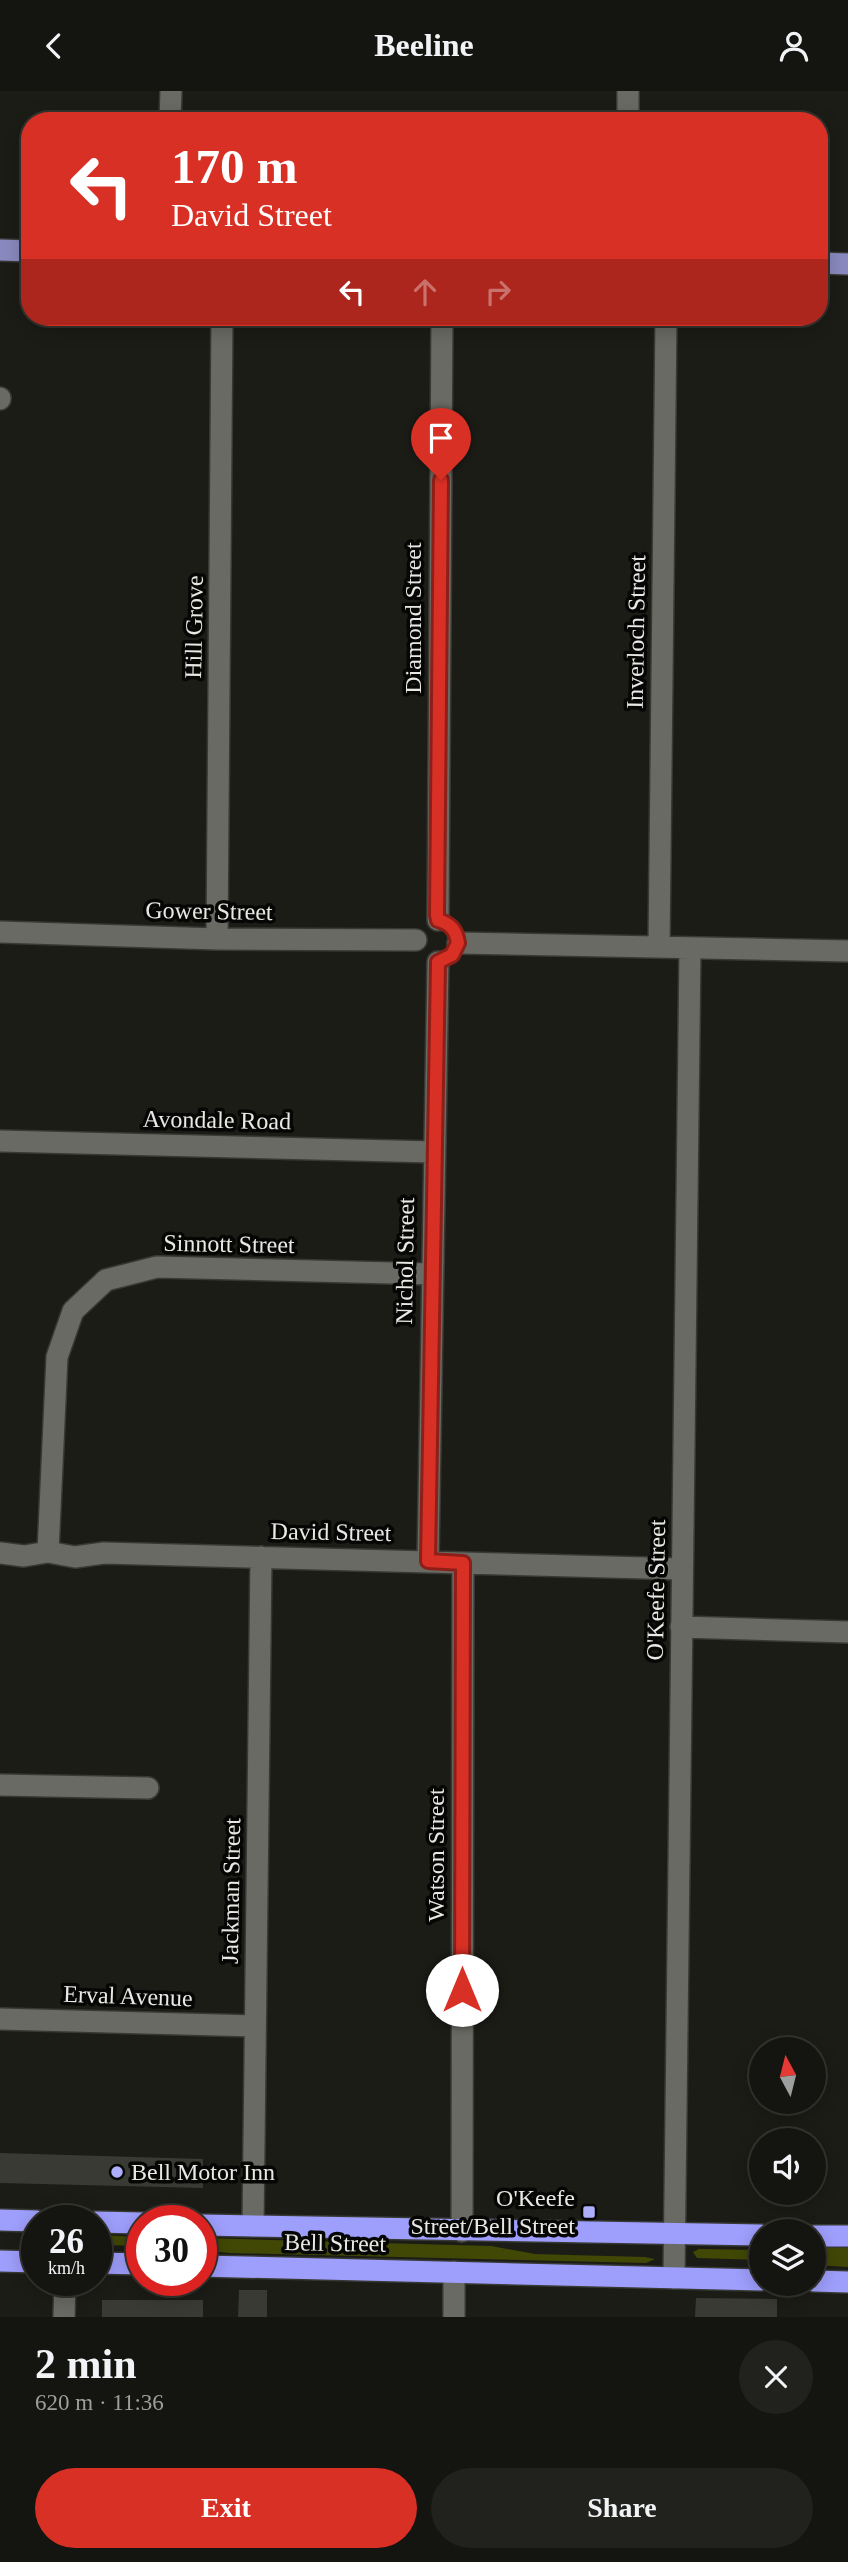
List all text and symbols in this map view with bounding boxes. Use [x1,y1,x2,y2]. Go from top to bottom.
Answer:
icon: back [35,27,73,65]
text: Beeline [374,27,474,63]
icon: person [775,27,813,65]
text: 170 m [171,139,298,194]
icon: left [56,140,147,231]
text: David Street [171,197,332,233]
icon: left [333,273,371,311]
icon: ahead [406,273,444,311]
icon: right [479,273,517,311]
pin [411,408,471,480]
icon: arrive [422,419,460,457]
street label: Diamond Street [400,542,426,694]
street label: Inverloch Street [622,554,650,709]
street label: Hill Grove [180,575,208,679]
street label: Gower Street [145,897,273,925]
street label: Avondale Road [143,1106,291,1134]
street label: Nichol Street [391,1197,419,1325]
street label: Sinnott Street [163,1230,295,1258]
street label: David Street [270,1518,392,1546]
street label: O'Keefe Street [642,1519,670,1661]
street label: Watson Street [423,1788,449,1922]
street label: Jackman Street [217,1817,245,1964]
position arrow [425,1953,499,2027]
street label: Erval Avenue [63,1981,193,2011]
north arrow [749,2037,826,2114]
map controls [749,2037,826,2296]
button: sound [749,2128,826,2205]
place label: Bell Motor Inn [131,2159,275,2185]
marker: Bell Motor Inn [109,2164,125,2180]
place label: O'Keefe Street/Bell Street [410,2185,575,2239]
marker: O'Keefe Street/Bell Street [581,2204,597,2220]
speed limit sign: 30 [126,2205,217,2296]
button: layers [749,2219,826,2296]
text: 26 [49,2222,84,2261]
street label: Bell Street [284,2229,387,2257]
text: km/h [48,2258,85,2278]
button: close [739,2340,813,2414]
text: 2 min [35,2341,137,2387]
text: 620 m · 11:36 [35,2390,164,2415]
button: Exit [35,2468,417,2548]
button: Share [431,2468,813,2548]

